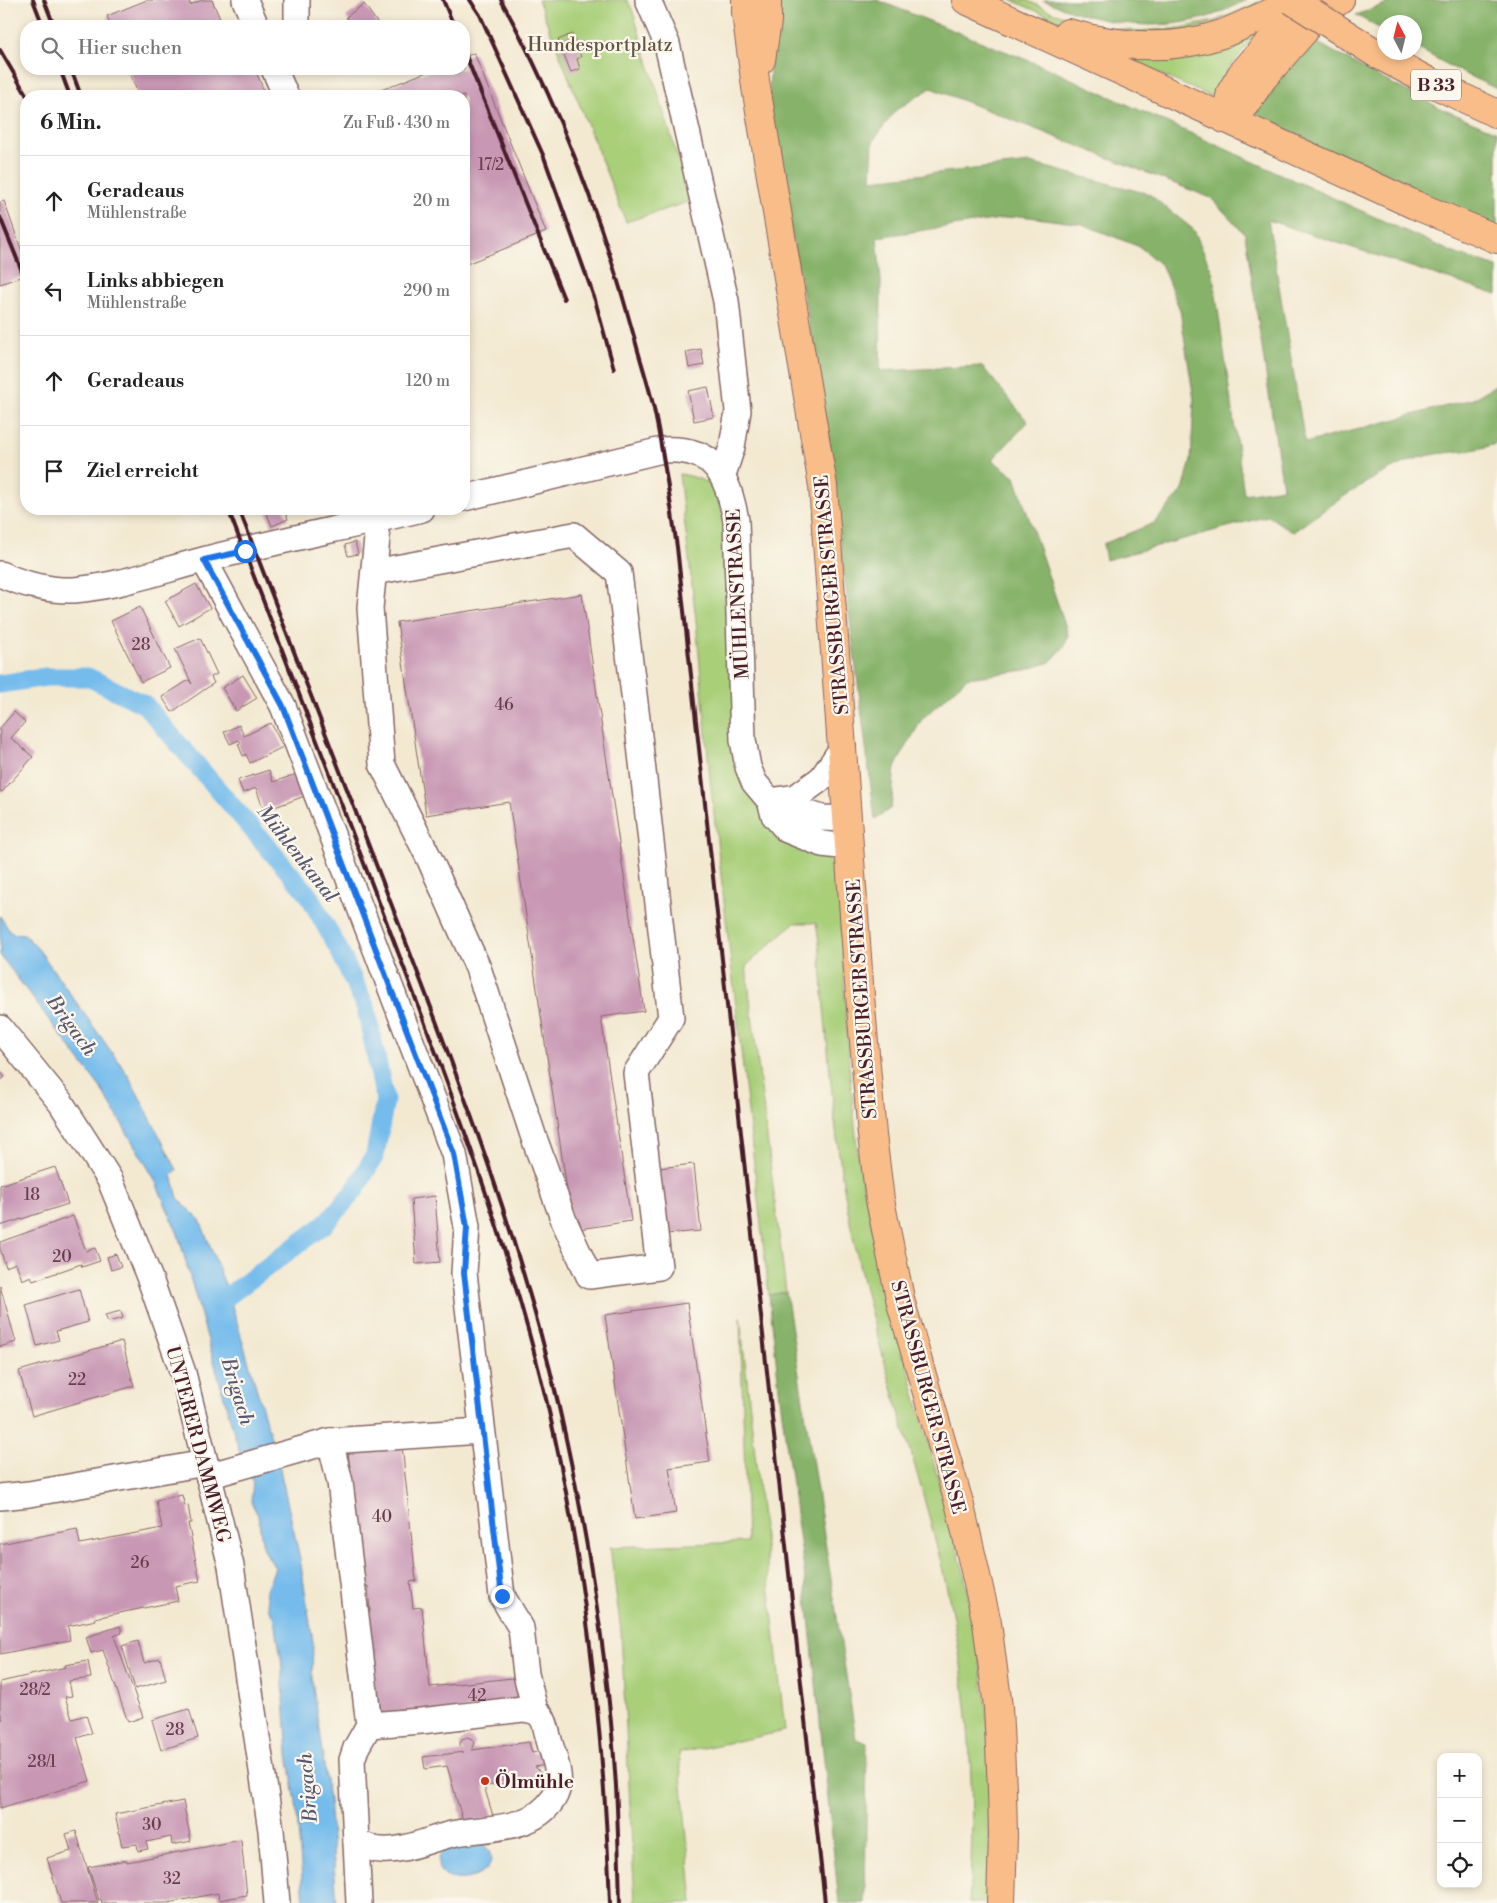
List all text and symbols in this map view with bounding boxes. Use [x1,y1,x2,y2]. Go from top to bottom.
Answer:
north arrow [1377,15,1422,60]
search box [20,20,470,75]
park label: Hundesportplatz [527,33,673,57]
icon: search [38,34,66,62]
text: Hier suchen [78,36,182,60]
road number: B 33 [1411,70,1461,100]
text: 6 Min. [40,110,101,136]
text: Zu Fuß · 430 m [343,113,450,133]
house number: 17/2 [478,155,504,175]
text: Geradeaus [87,179,184,203]
icon: ahead [40,187,68,215]
text: 20 m [413,191,450,211]
text: Mühlenstraße [87,203,187,223]
text: Links abbiegen [87,269,224,293]
icon: left [40,277,68,305]
text: 290 m [403,281,450,301]
text: Mühlenstraße [87,293,187,313]
icon: ahead [40,367,68,395]
text: Geradeaus [87,369,184,393]
text: 120 m [406,371,450,391]
icon: arrive [40,457,68,485]
text: Ziel erreicht [87,459,198,483]
street label: STRASSBURGER STRASSE [810,474,854,716]
street label: MÜHLENSTRASSE [721,508,754,680]
route start [234,540,257,563]
house number: 28 [132,635,151,655]
house number: 46 [494,695,514,715]
water label: Mühlenkanal [251,800,343,908]
street label: STRASSBURGER STRASSE [842,878,882,1120]
water label: Brigach [40,990,102,1062]
house number: 18 [24,1185,40,1205]
house number: 20 [52,1247,72,1267]
street label: STRASSBURGER STRASSE [885,1278,971,1517]
street label: UNTERER DAMMWEG [160,1343,236,1545]
water label: Brigach [214,1354,259,1429]
house number: 22 [68,1370,86,1390]
house number: 40 [372,1507,392,1527]
house number: 26 [131,1553,150,1573]
route end [491,1585,514,1608]
house number: 28/2 [19,1680,51,1700]
house number: 42 [468,1686,486,1706]
house number: 28 [166,1720,185,1740]
water label: Brigach [293,1751,324,1825]
house number: 28/1 [28,1752,57,1772]
map controls [1437,1753,1482,1888]
button: + [1437,1753,1482,1798]
place label: Ölmühle [495,1769,574,1794]
marker: Ölmühle [479,1775,491,1787]
button: − [1437,1798,1482,1843]
house number: 30 [142,1815,162,1835]
button: locate [1437,1843,1482,1888]
house number: 32 [163,1869,181,1889]

